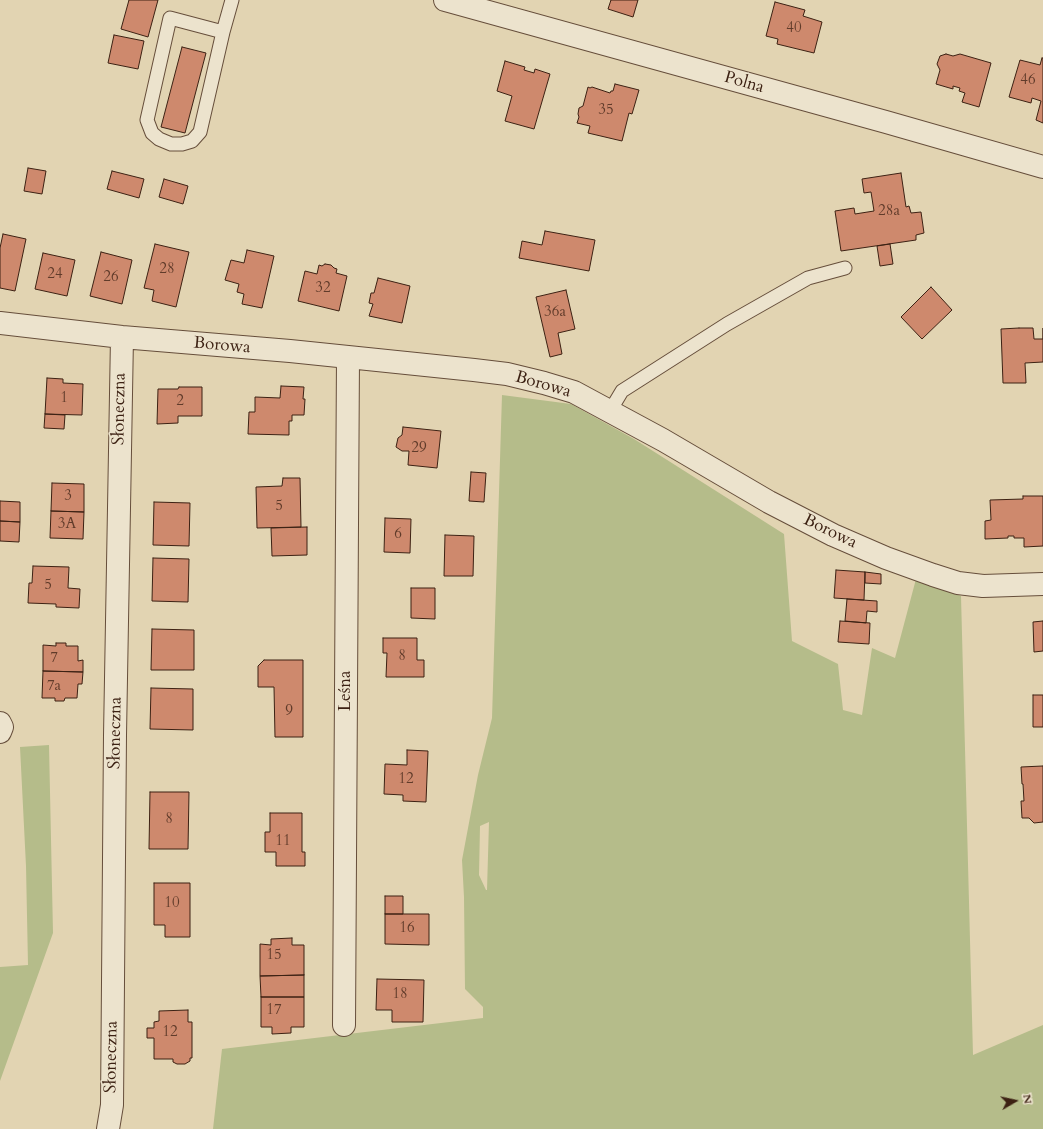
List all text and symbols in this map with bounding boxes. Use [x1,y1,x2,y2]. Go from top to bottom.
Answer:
house number: 40 [786,20,802,38]
street label: Polna [722,68,766,98]
house number: 46 [1020,72,1036,90]
house number: 35 [598,102,614,120]
house number: 28a [878,203,900,221]
house number: 28 [159,261,175,279]
house number: 24 [47,266,63,284]
house number: 26 [103,269,119,287]
house number: 32 [315,280,331,298]
house number: 36a [544,304,566,322]
street label: Borowa [193,333,251,359]
street label: Borowa [513,367,573,403]
street label: Słoneczna [109,373,131,445]
house number: 1 [60,390,68,408]
house number: 2 [176,393,184,411]
house number: 29 [411,440,427,458]
house number: 3 [64,488,72,506]
house number: 5 [275,498,283,516]
street label: Borowa [800,510,860,554]
house number: 3A [58,516,76,534]
house number: 6 [394,526,402,544]
house number: 5 [44,577,52,595]
house number: 8 [398,648,406,666]
house number: 7 [50,650,58,668]
street label: Leśna [336,671,356,711]
house number: 7a [47,678,61,696]
street label: Słoneczna [105,697,127,769]
house number: 9 [285,703,293,721]
house number: 12 [398,771,414,789]
house number: 8 [165,811,173,829]
house number: 11 [275,833,291,851]
house number: 10 [164,895,180,913]
house number: 16 [399,920,415,938]
house number: 15 [266,947,282,965]
house number: 18 [392,986,408,1004]
house number: 17 [266,1002,282,1020]
street label: Słoneczna [101,1021,123,1093]
house number: 12 [162,1024,178,1042]
north arrow [995,1081,1035,1121]
text: N [1019,1093,1035,1105]

